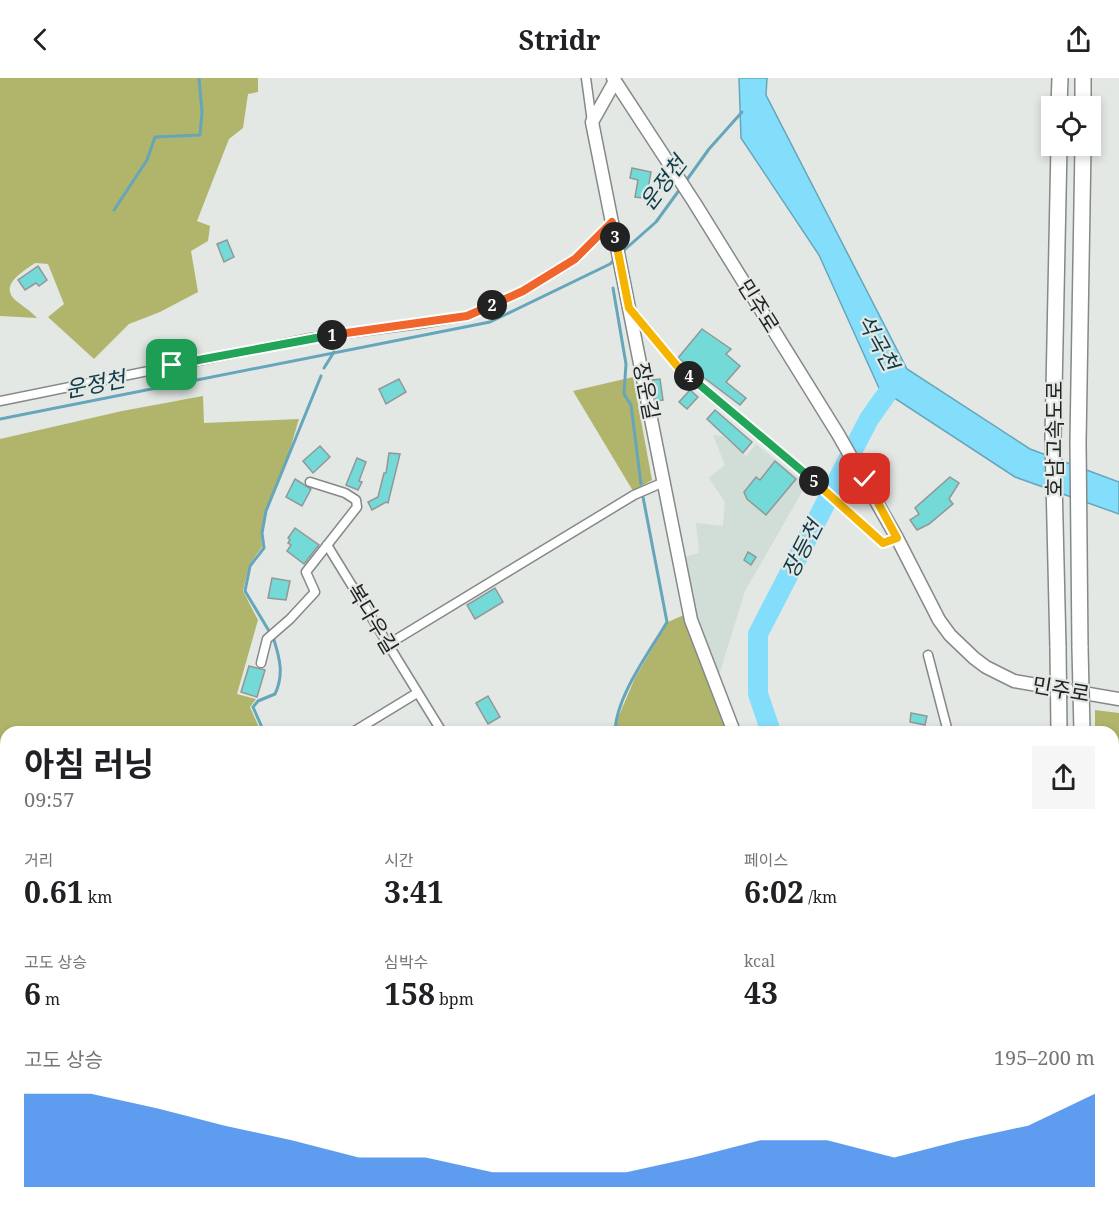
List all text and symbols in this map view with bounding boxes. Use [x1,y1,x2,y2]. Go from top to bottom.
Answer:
text: Stridr [519,21,600,58]
icon: back [24,23,57,56]
icon: share [1062,23,1095,56]
map controls [1041,96,1101,156]
button: locate [1041,96,1101,156]
water label: 운정천 [632,147,694,216]
pin: 3 [600,222,630,252]
text: 3 [610,226,620,248]
street label: 민주로 [732,273,786,337]
pin: 2 [477,290,507,320]
text: 2 [487,294,497,316]
water label: 석곡천 [851,308,908,378]
pin: 1 [317,320,347,350]
text: 1 [327,324,337,346]
pin [146,339,197,390]
icon: arrive [155,348,188,381]
street label: 장운길 [628,360,666,422]
pin: 4 [674,361,704,391]
water label: 운정천 [62,362,130,404]
text: 4 [684,365,694,387]
street label: 호남고속도로 [1040,381,1068,497]
pin [839,453,890,504]
icon: check [848,462,881,495]
pin: 5 [799,466,829,496]
text: 5 [809,470,819,492]
water label: 장등천 [774,512,830,582]
street label: 복다우길 [341,578,405,659]
street label: 민주로 [1030,670,1092,708]
text: 아침 러닝 [24,741,154,786]
button: share [1032,746,1095,809]
text: 09:57 [24,786,74,813]
text: 거리 [24,849,53,871]
text: 시간 [384,849,413,871]
text: 페이스 [744,849,788,871]
text: 0.61 [24,871,84,912]
text: 3:41 [384,871,444,912]
text: 6:02 [744,871,804,912]
text: km [84,886,112,908]
text: /km [804,886,837,908]
text: kcal [744,950,775,972]
text: 고도 상승 [24,951,87,973]
text: 심박수 [384,951,428,973]
text: 43 [744,972,778,1013]
text: 6 [24,973,41,1014]
text: 158 [384,973,435,1014]
text: m [41,988,60,1010]
text: bpm [435,988,474,1010]
text: 195–200 m [994,1044,1095,1071]
text: 고도 상승 [24,1046,103,1073]

